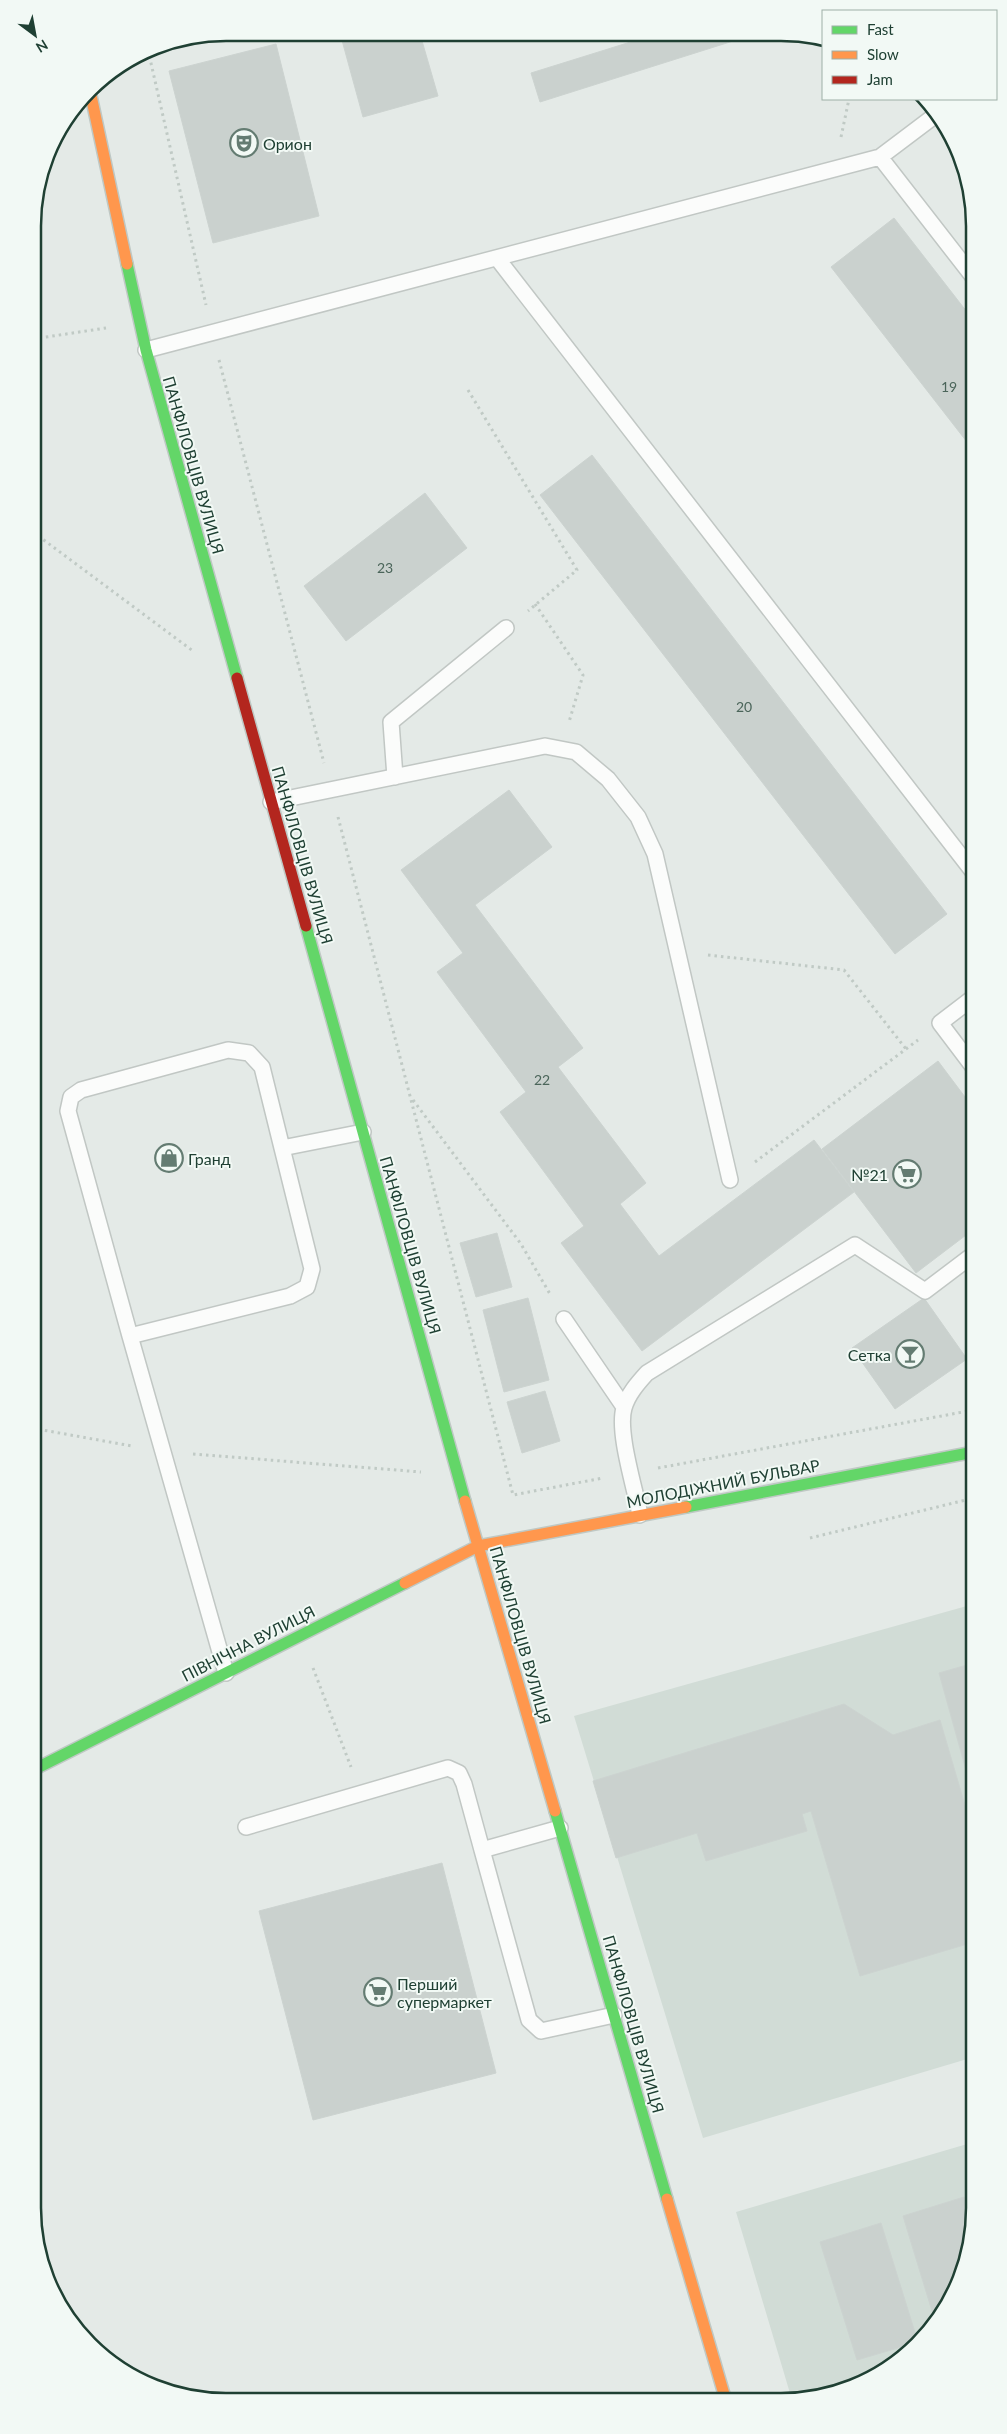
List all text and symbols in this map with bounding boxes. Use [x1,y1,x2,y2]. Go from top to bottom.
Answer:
north arrow [10,10,60,60]
legend [822,10,997,100]
text: Fast [867,20,894,38]
text: N [33,36,51,57]
text: Slow [867,45,899,63]
text: Jam [867,70,893,88]
theatre icon: Орион [229,128,259,158]
place label: Орион [263,134,312,153]
street label: ПАНФІЛОВЦІВ ВУЛИЦЯ [159,374,229,556]
house number: 19 [941,378,957,395]
house number: 23 [377,559,393,576]
house number: 20 [736,698,752,715]
street label: ПАНФІЛОВЦІВ ВУЛИЦЯ [268,764,338,946]
house number: 22 [534,1071,550,1088]
shop icon: Гранд [154,1143,184,1173]
place label: Гранд [188,1149,231,1168]
street label: ПАНФІЛОВЦІВ ВУЛИЦЯ [376,1154,446,1336]
supermarket icon: №21 [892,1159,922,1189]
place label: №21 [851,1165,888,1184]
bar icon: Сетка [895,1339,925,1369]
place label: Сетка [848,1345,891,1364]
street label: МОЛОДІЖНИЙ БУЛЬВАР [625,1455,822,1511]
street label: ПАНФІЛОВЦІВ ВУЛИЦЯ [486,1544,556,1726]
street label: ПІВНІЧНА ВУЛИЦЯ [178,1601,318,1685]
street label: ПАНФІЛОВЦІВ ВУЛИЦЯ [599,1933,669,2115]
place label: Перший супермаркет [397,1974,492,2011]
supermarket icon: Перший супермаркет [363,1977,393,2007]

